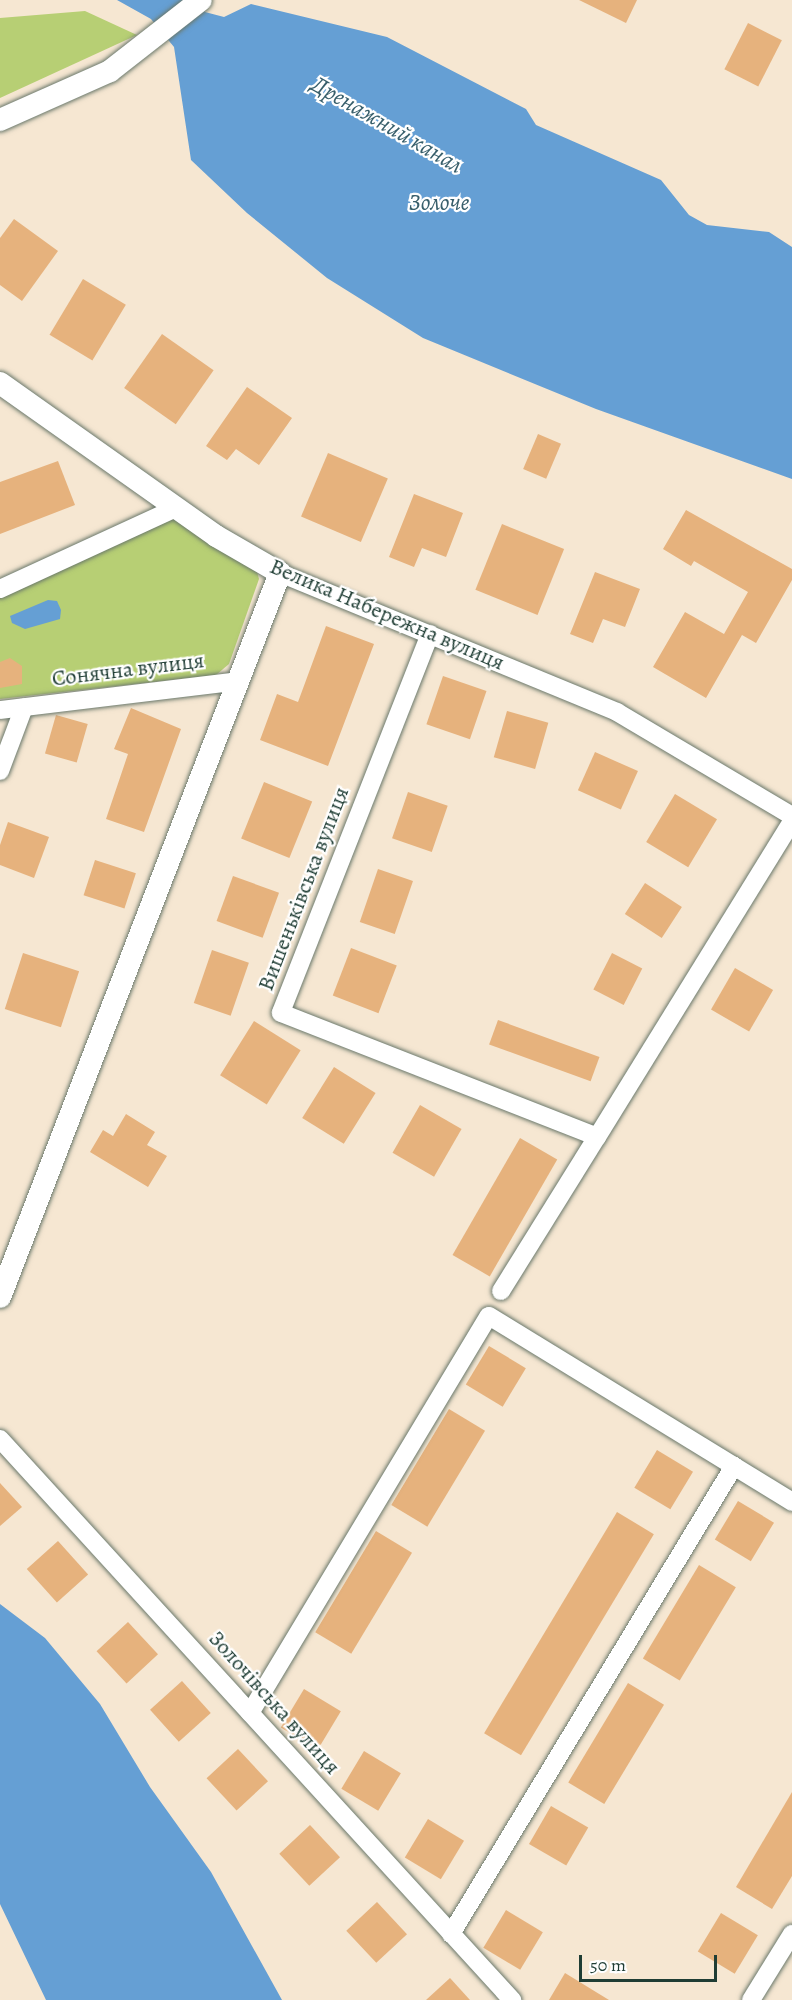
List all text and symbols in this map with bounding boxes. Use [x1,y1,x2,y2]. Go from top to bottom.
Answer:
water label: Дренажний канал [306,70,468,180]
water label: Золоче [409,189,469,217]
street label: Велика Набережна вулиця [266,554,508,676]
street label: Сонячна вулиця [51,648,205,692]
street label: Вишеньківська вулиця [253,783,355,995]
street label: Золочівська вулиця [203,1626,345,1780]
scale bar [582,1943,720,1981]
text: 50 m [590,1953,626,1977]

